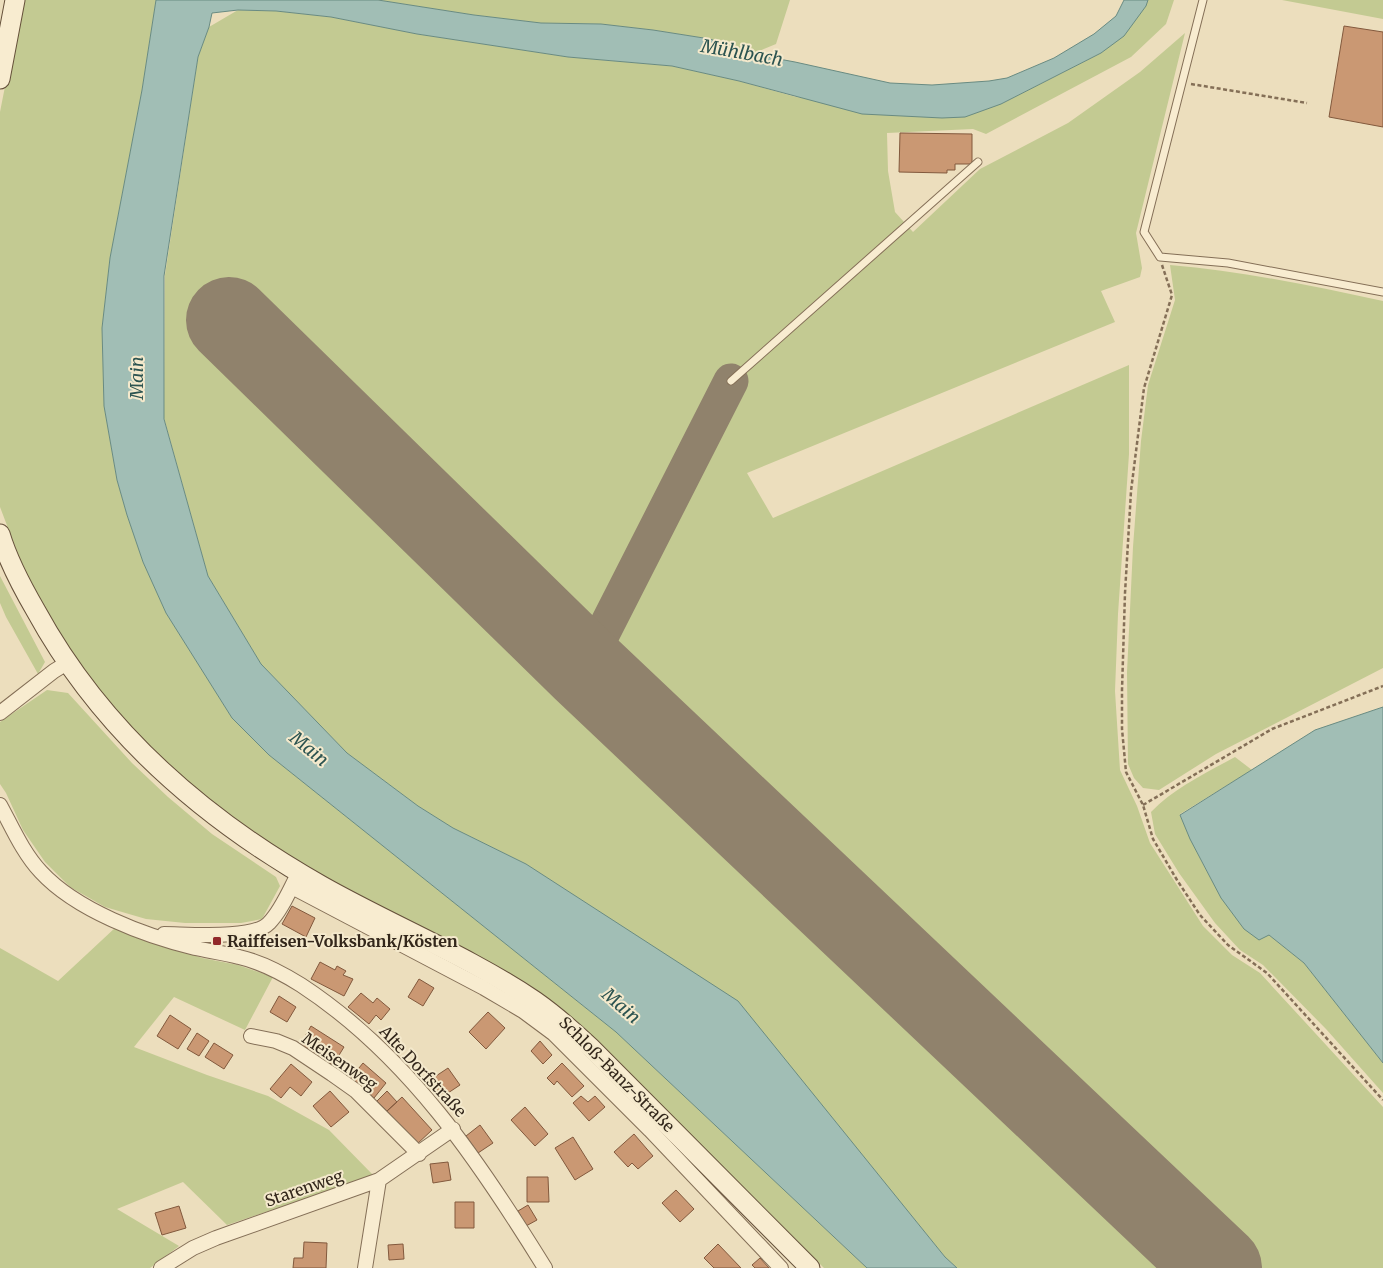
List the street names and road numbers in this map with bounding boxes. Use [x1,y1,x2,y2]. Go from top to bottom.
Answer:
street label: Schloß-Banz-Straße [555,1012,679,1136]
street label: Alte Dorfstraße [375,1020,471,1121]
street label: Meisenweg [299,1028,382,1094]
street label: Starenweg [262,1165,346,1211]

